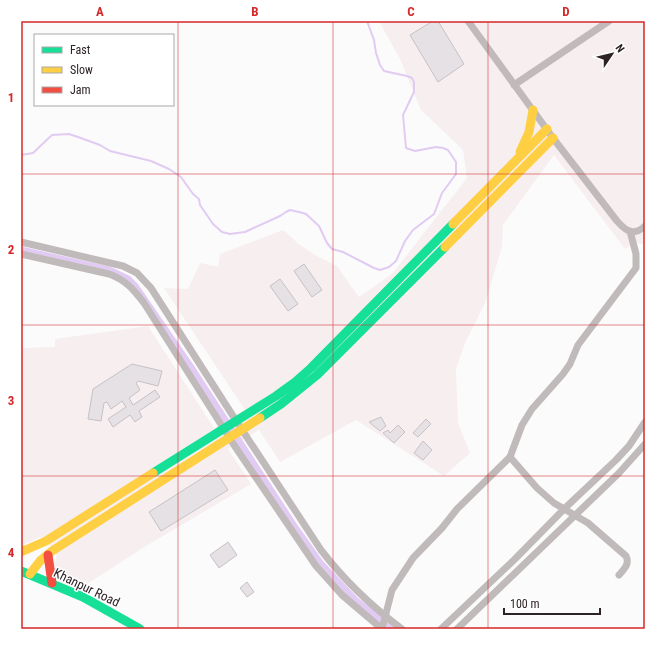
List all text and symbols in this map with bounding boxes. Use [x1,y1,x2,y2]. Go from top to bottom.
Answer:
text: A [96,4,104,19]
text: B [251,4,259,19]
text: C [407,4,415,19]
text: D [562,4,570,19]
legend [34,34,174,106]
north arrow [592,34,632,74]
text: N [613,42,627,55]
text: Fast [70,43,91,57]
text: Slow [70,63,93,77]
text: Jam [70,83,91,97]
text: 1 [8,90,14,105]
text: 2 [8,242,15,257]
text: 3 [8,393,14,408]
text: 4 [8,545,15,560]
street label: Khanpur Road [51,565,122,610]
scale bar [504,590,600,616]
text: 100 m [510,597,540,611]

